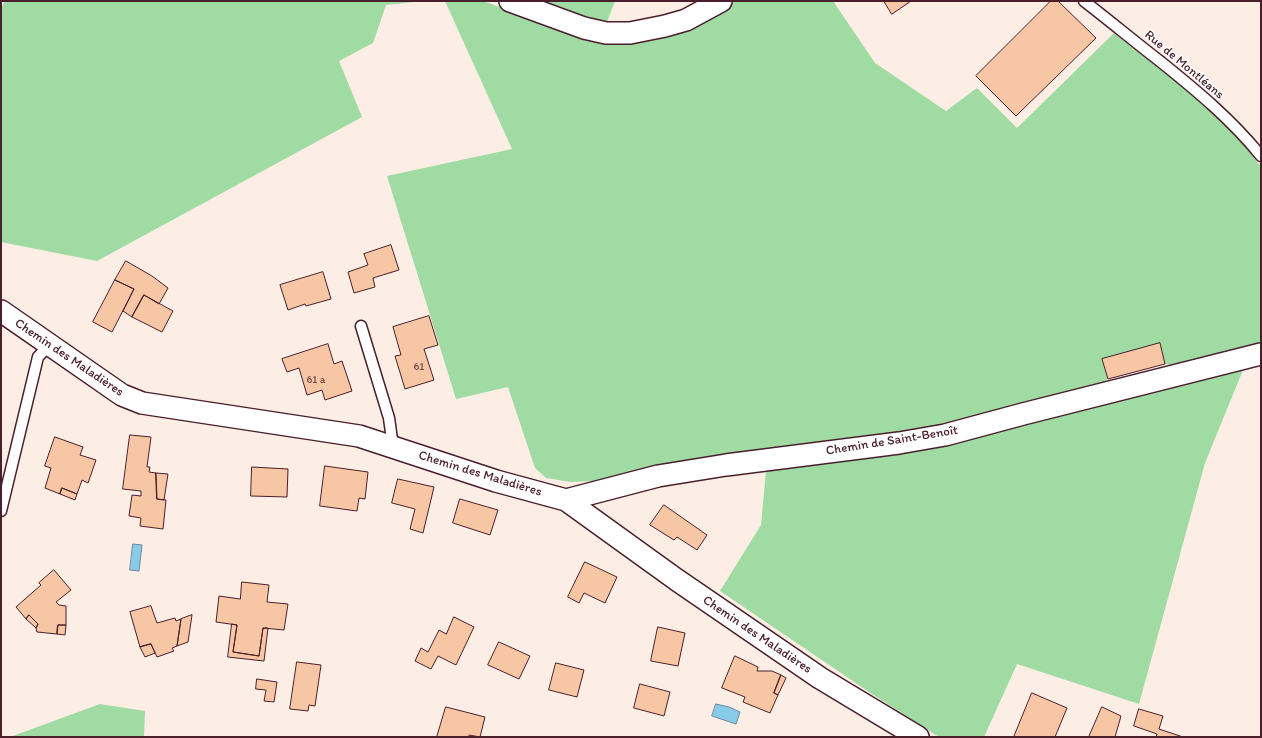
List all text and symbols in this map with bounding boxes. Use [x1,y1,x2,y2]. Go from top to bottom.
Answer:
street label: Rue de Montléans [1141,27,1227,103]
street label: Chemin des Maladières [11,316,127,400]
house number: 61 [414,360,424,374]
house number: 61 a [306,373,326,387]
street label: Chemin de Saint-Benoît [825,423,959,459]
street label: Chemin des Maladières [416,448,544,500]
street label: Chemin des Maladières [699,593,815,677]

